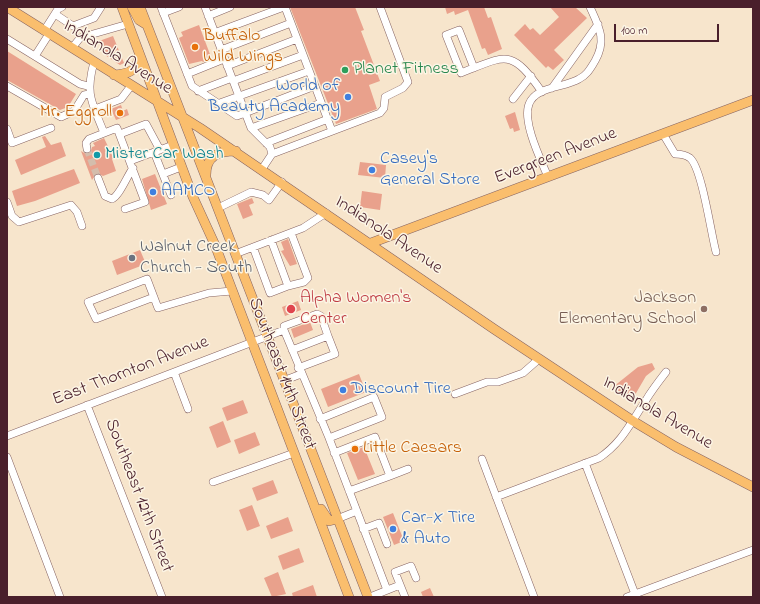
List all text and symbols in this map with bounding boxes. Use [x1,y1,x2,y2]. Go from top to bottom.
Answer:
street label: Indianola Avenue [58,16,176,100]
scale bar [616,16,721,42]
text: 100 m [621,22,648,40]
place label: Buffalo Wild Wings [203,26,283,68]
marker: Buffalo Wild Wings [190,42,200,52]
place label: Planet Fitness [353,59,459,81]
marker: Planet Fitness [340,65,350,75]
place label: World of Beauty Academy [208,76,340,118]
marker: World of Beauty Academy [343,92,353,102]
place label: Mr. Eggroll [40,102,112,124]
marker: Mr. Eggroll [115,108,125,118]
street label: Evergreen Avenue [492,124,620,190]
place label: Mister Car Wash [105,144,224,166]
place label: Casey's General Store [380,149,480,192]
marker: Mister Car Wash [92,150,102,160]
marker: Casey's General Store [367,165,377,175]
place label: AAMCO [161,181,215,203]
marker: AAMCO [148,187,158,197]
street label: Indianola Avenue [330,192,446,280]
place label: Walnut Creek Church - South [140,237,252,280]
marker: Walnut Creek Church - South [127,253,137,263]
place label: Alpha Women's Center [300,288,411,330]
place label: Jackson Elementary School [558,288,696,330]
street label: Southeast 14th Street [242,295,320,453]
marker: Alpha Women's Center [285,303,297,315]
marker: Jackson Elementary School [699,304,709,314]
street label: East Thornton Avenue [50,332,212,412]
street label: Indianola Avenue [598,373,716,455]
place label: Discount Tire [351,379,451,401]
marker: Discount Tire [338,385,348,395]
street label: Southeast 12th Street [99,416,177,576]
place label: Little Caesars [363,438,462,460]
marker: Little Caesars [350,444,360,454]
place label: Car-X Tire & Auto [401,508,475,550]
marker: Car-X Tire & Auto [388,524,398,534]

